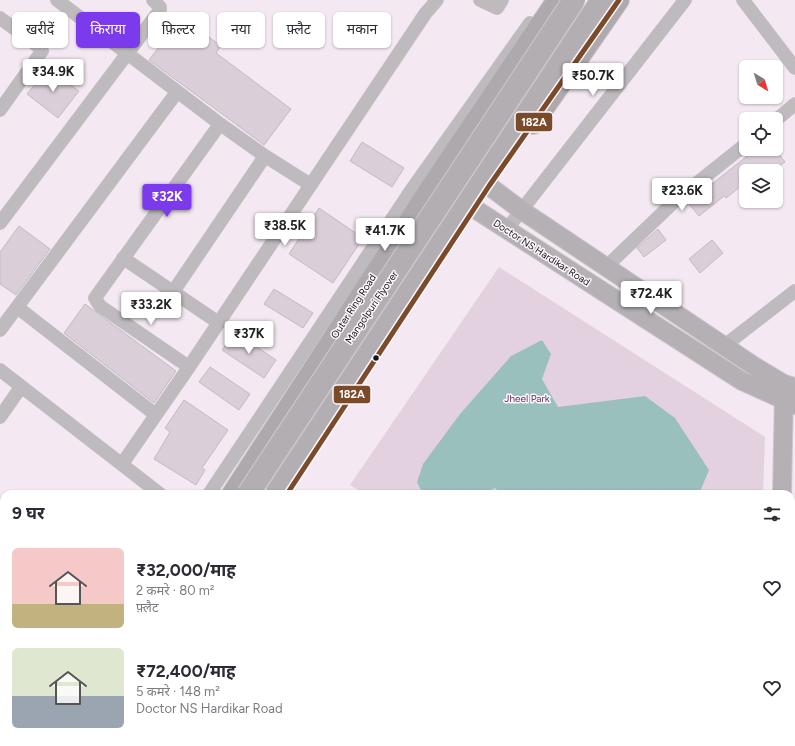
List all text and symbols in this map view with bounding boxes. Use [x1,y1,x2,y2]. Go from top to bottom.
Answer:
chip: खरीदें [12,12,68,48]
chip: किराया [76,12,140,48]
chip: फ़िल्टर [148,12,209,48]
chip: नया [217,12,265,48]
chip: फ़्लैट [273,12,325,48]
chip: मकान [333,12,391,48]
pin: ₹34.9K [20,59,86,93]
north arrow [739,60,783,104]
map controls [739,60,783,208]
pin: ₹50.7K [560,63,626,97]
text: ₹34.9K [32,64,74,79]
text: ₹50.7K [572,68,614,83]
line badge: 182A [515,112,553,132]
button: locate [739,112,783,156]
text: 182A [521,116,547,129]
button: layers [739,164,783,208]
pin: ₹23.6K [649,178,715,212]
text: ₹23.6K [661,183,703,198]
pin: ₹32K [143,184,191,218]
text: ₹32K [151,189,183,204]
pin: ₹38.5K [252,213,318,247]
street label: Doctor NS Hardikar Road [491,216,593,289]
text: ₹38.5K [264,218,306,233]
pin: ₹41.7K [352,218,418,252]
text: ₹41.7K [365,223,405,238]
street label: Mangolpuri Flyover [342,268,401,346]
street label: Outer Ring Road [328,272,379,341]
pin: ₹72.4K [618,281,684,315]
text: ₹72.4K [630,286,672,301]
pin: ₹33.2K [118,292,184,326]
text: ₹33.2K [130,297,172,312]
pin: ₹37K [225,321,273,355]
text: ₹37K [234,326,264,341]
unlabelled marker [371,353,381,363]
line badge: 182A [333,385,371,404]
text: 182A [339,388,365,401]
park label: Jheel Park [504,392,550,405]
text: 9 घर [12,503,44,523]
icon: filters [761,503,783,525]
text: ₹32,000/माह [136,560,236,580]
icon: home [44,564,92,612]
icon: heart [761,577,783,599]
text: 2 कमरे · 80 m² [136,583,215,598]
text: फ़्लैट [136,600,159,615]
text: ₹72,400/माह [136,661,236,681]
icon: home [44,664,92,712]
icon: heart [761,677,783,699]
text: 5 कमरे · 148 m² [136,684,220,699]
text: Doctor NS Hardikar Road [136,701,283,716]

